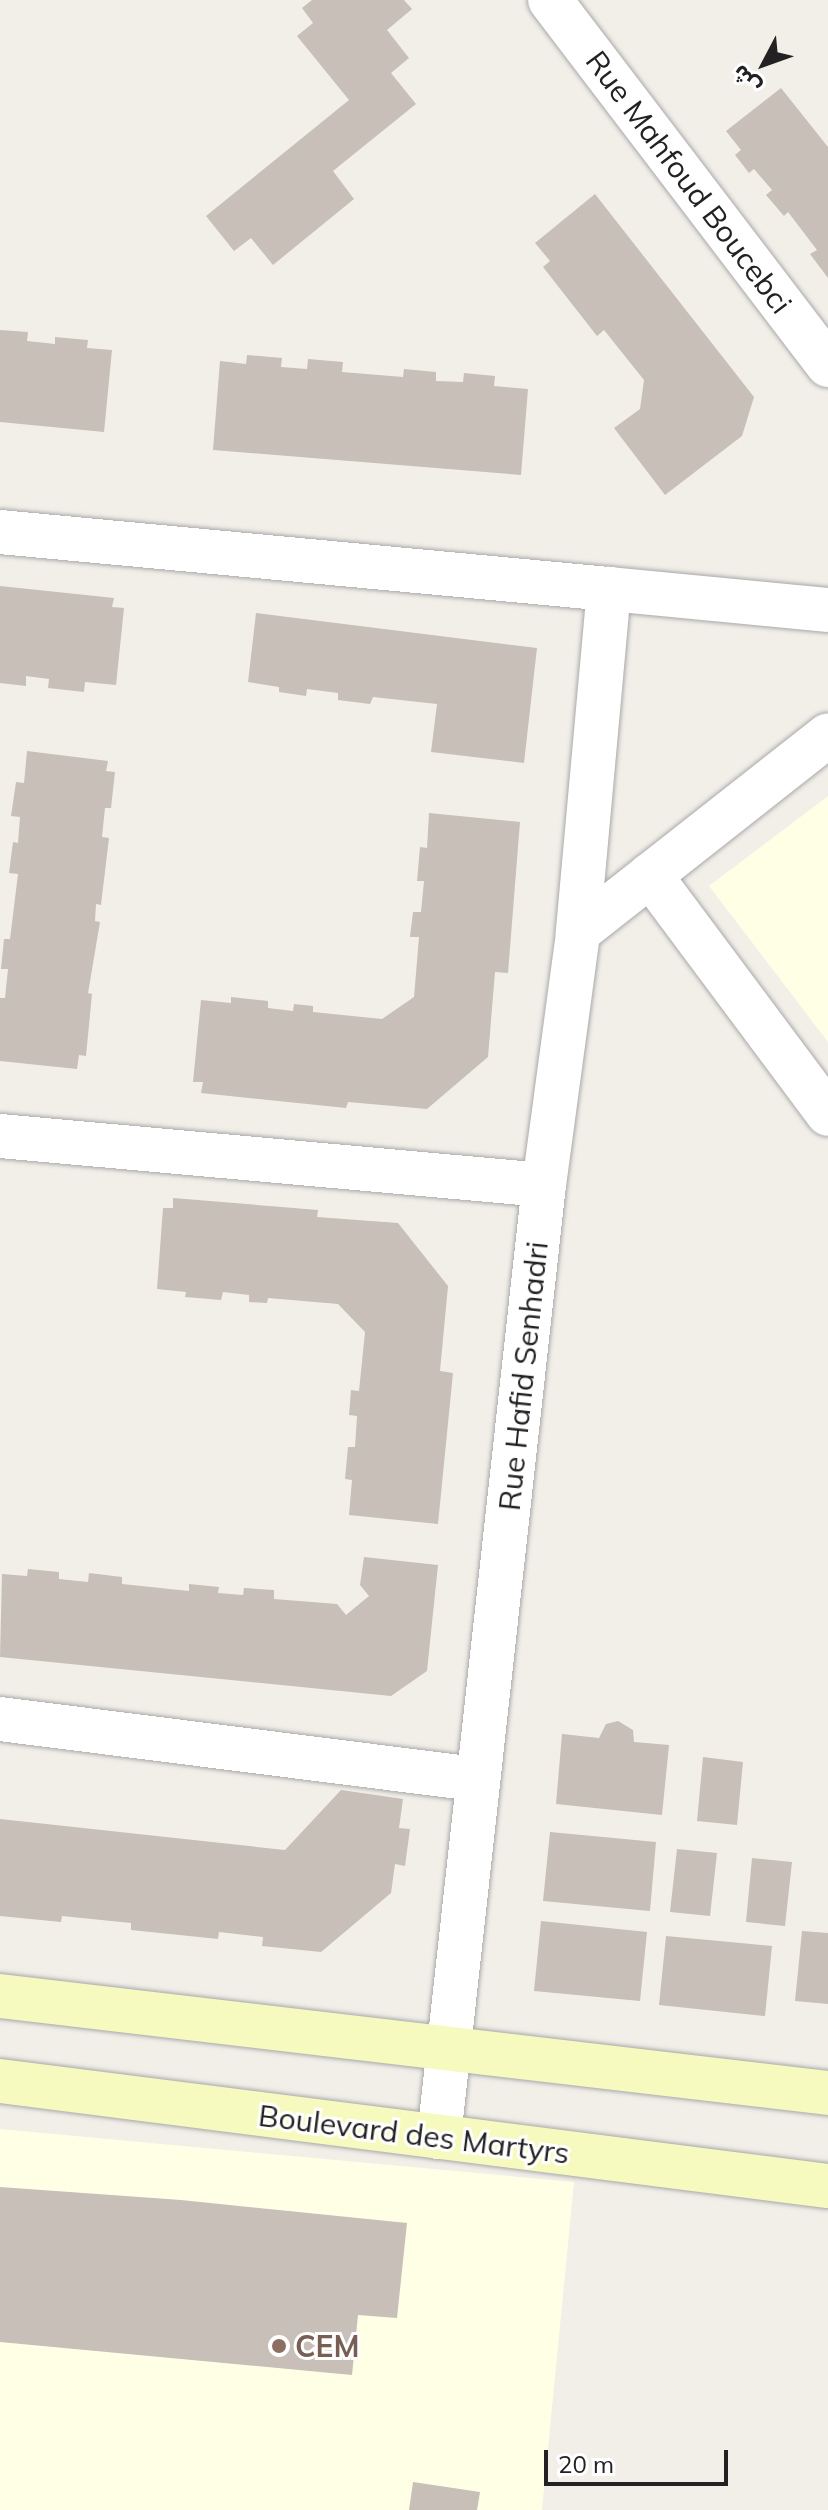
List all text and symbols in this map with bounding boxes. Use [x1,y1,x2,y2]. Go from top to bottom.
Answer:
north arrow [724,24,804,104]
street label: Rue Mahfoud Boucebci [579,44,799,320]
text: ش [725,59,766,100]
street label: Rue Hafid Senhadri [491,1240,555,1512]
street label: Boulevard des Martyrs [256,2097,572,2171]
place label: CEM [295,2328,359,2364]
marker: CEM [270,2337,288,2355]
scale bar [548,2434,732,2484]
text: 20 m [558,2449,614,2479]

